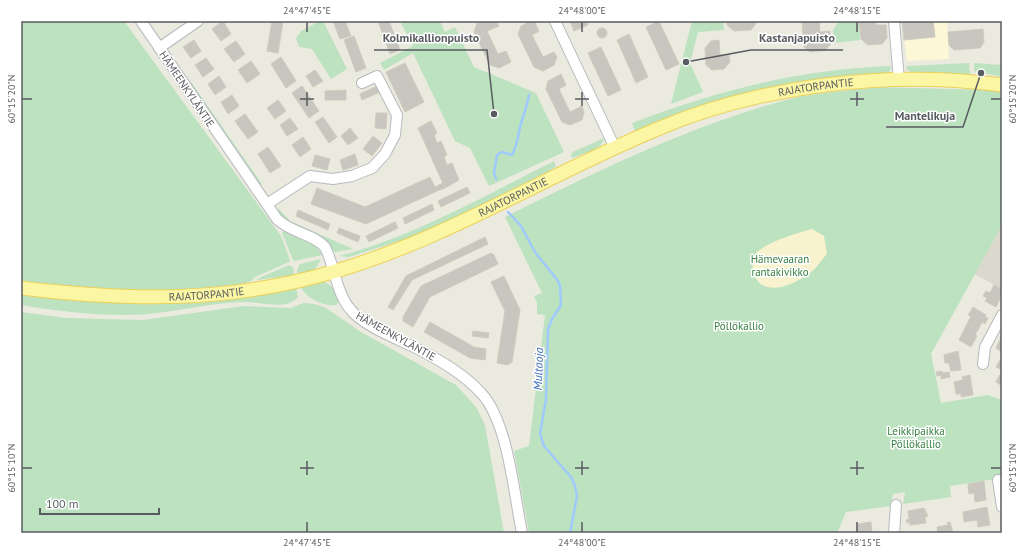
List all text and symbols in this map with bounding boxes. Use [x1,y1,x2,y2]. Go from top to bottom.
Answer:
text: 24°47'45"E [283,4,331,17]
text: 24°48'00"E [558,4,606,17]
text: 24°48'15"E [833,4,881,17]
callout: Kolmikallionpuisto [374,26,487,50]
callout: Kastanjapuisto [751,26,843,50]
text: Kolmikallionpuisto [383,30,480,45]
text: Kastanjapuisto [759,30,835,45]
street label: HÄMEENKYLÄNTIE [156,48,218,130]
text: 60°15'20"N [5,74,18,124]
text: 60°15'20"N [1006,74,1019,124]
street label: RAJATORPANTIE [777,75,854,99]
callout: Mantelikuja [886,103,963,127]
text: Mantelikuja [895,108,955,123]
street label: RAJATORPANTIE [476,174,550,220]
park label: Hämevaaran rantakivikko [751,252,809,279]
street label: RAJATORPANTIE [169,284,245,304]
street label: HÄMEENKYLÄNTIE [354,308,438,364]
park label: Pöllökallio [714,319,764,333]
water label: Multaoja [530,347,546,391]
park label: Leikkipaikka Pöllökallio [887,424,945,451]
text: 60°15'10"N [5,443,18,493]
text: 60°15'10"N [1006,443,1019,493]
scale bar [40,490,159,516]
text: 100 m [46,496,79,511]
text: 24°47'45"E [283,536,331,549]
text: 24°48'00"E [558,536,606,549]
text: 24°48'15"E [833,536,881,549]

